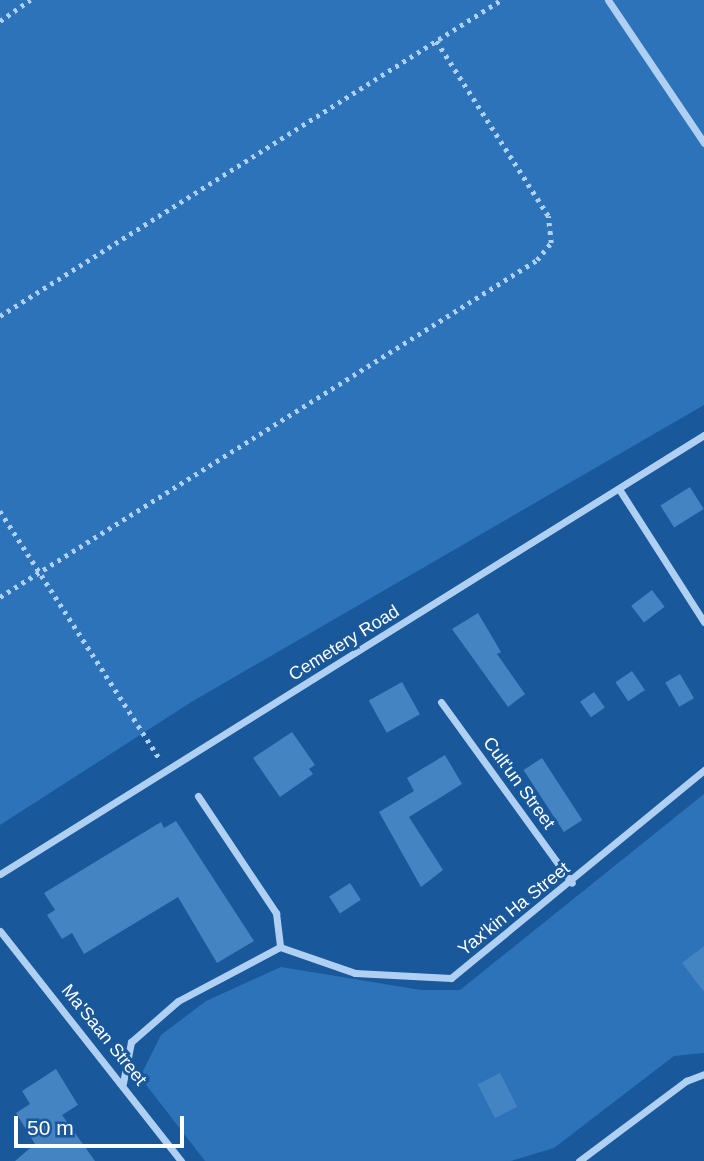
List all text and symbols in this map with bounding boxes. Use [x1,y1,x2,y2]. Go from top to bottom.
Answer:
street label: Cemetery Road [285,600,403,686]
street label: Cult'un Street [478,733,560,833]
street label: Yax'kin Ha Street [454,857,574,961]
street label: Ma'Saan Street [57,980,151,1090]
scale bar [18,1102,187,1146]
text: 50 m [27,1116,74,1139]

